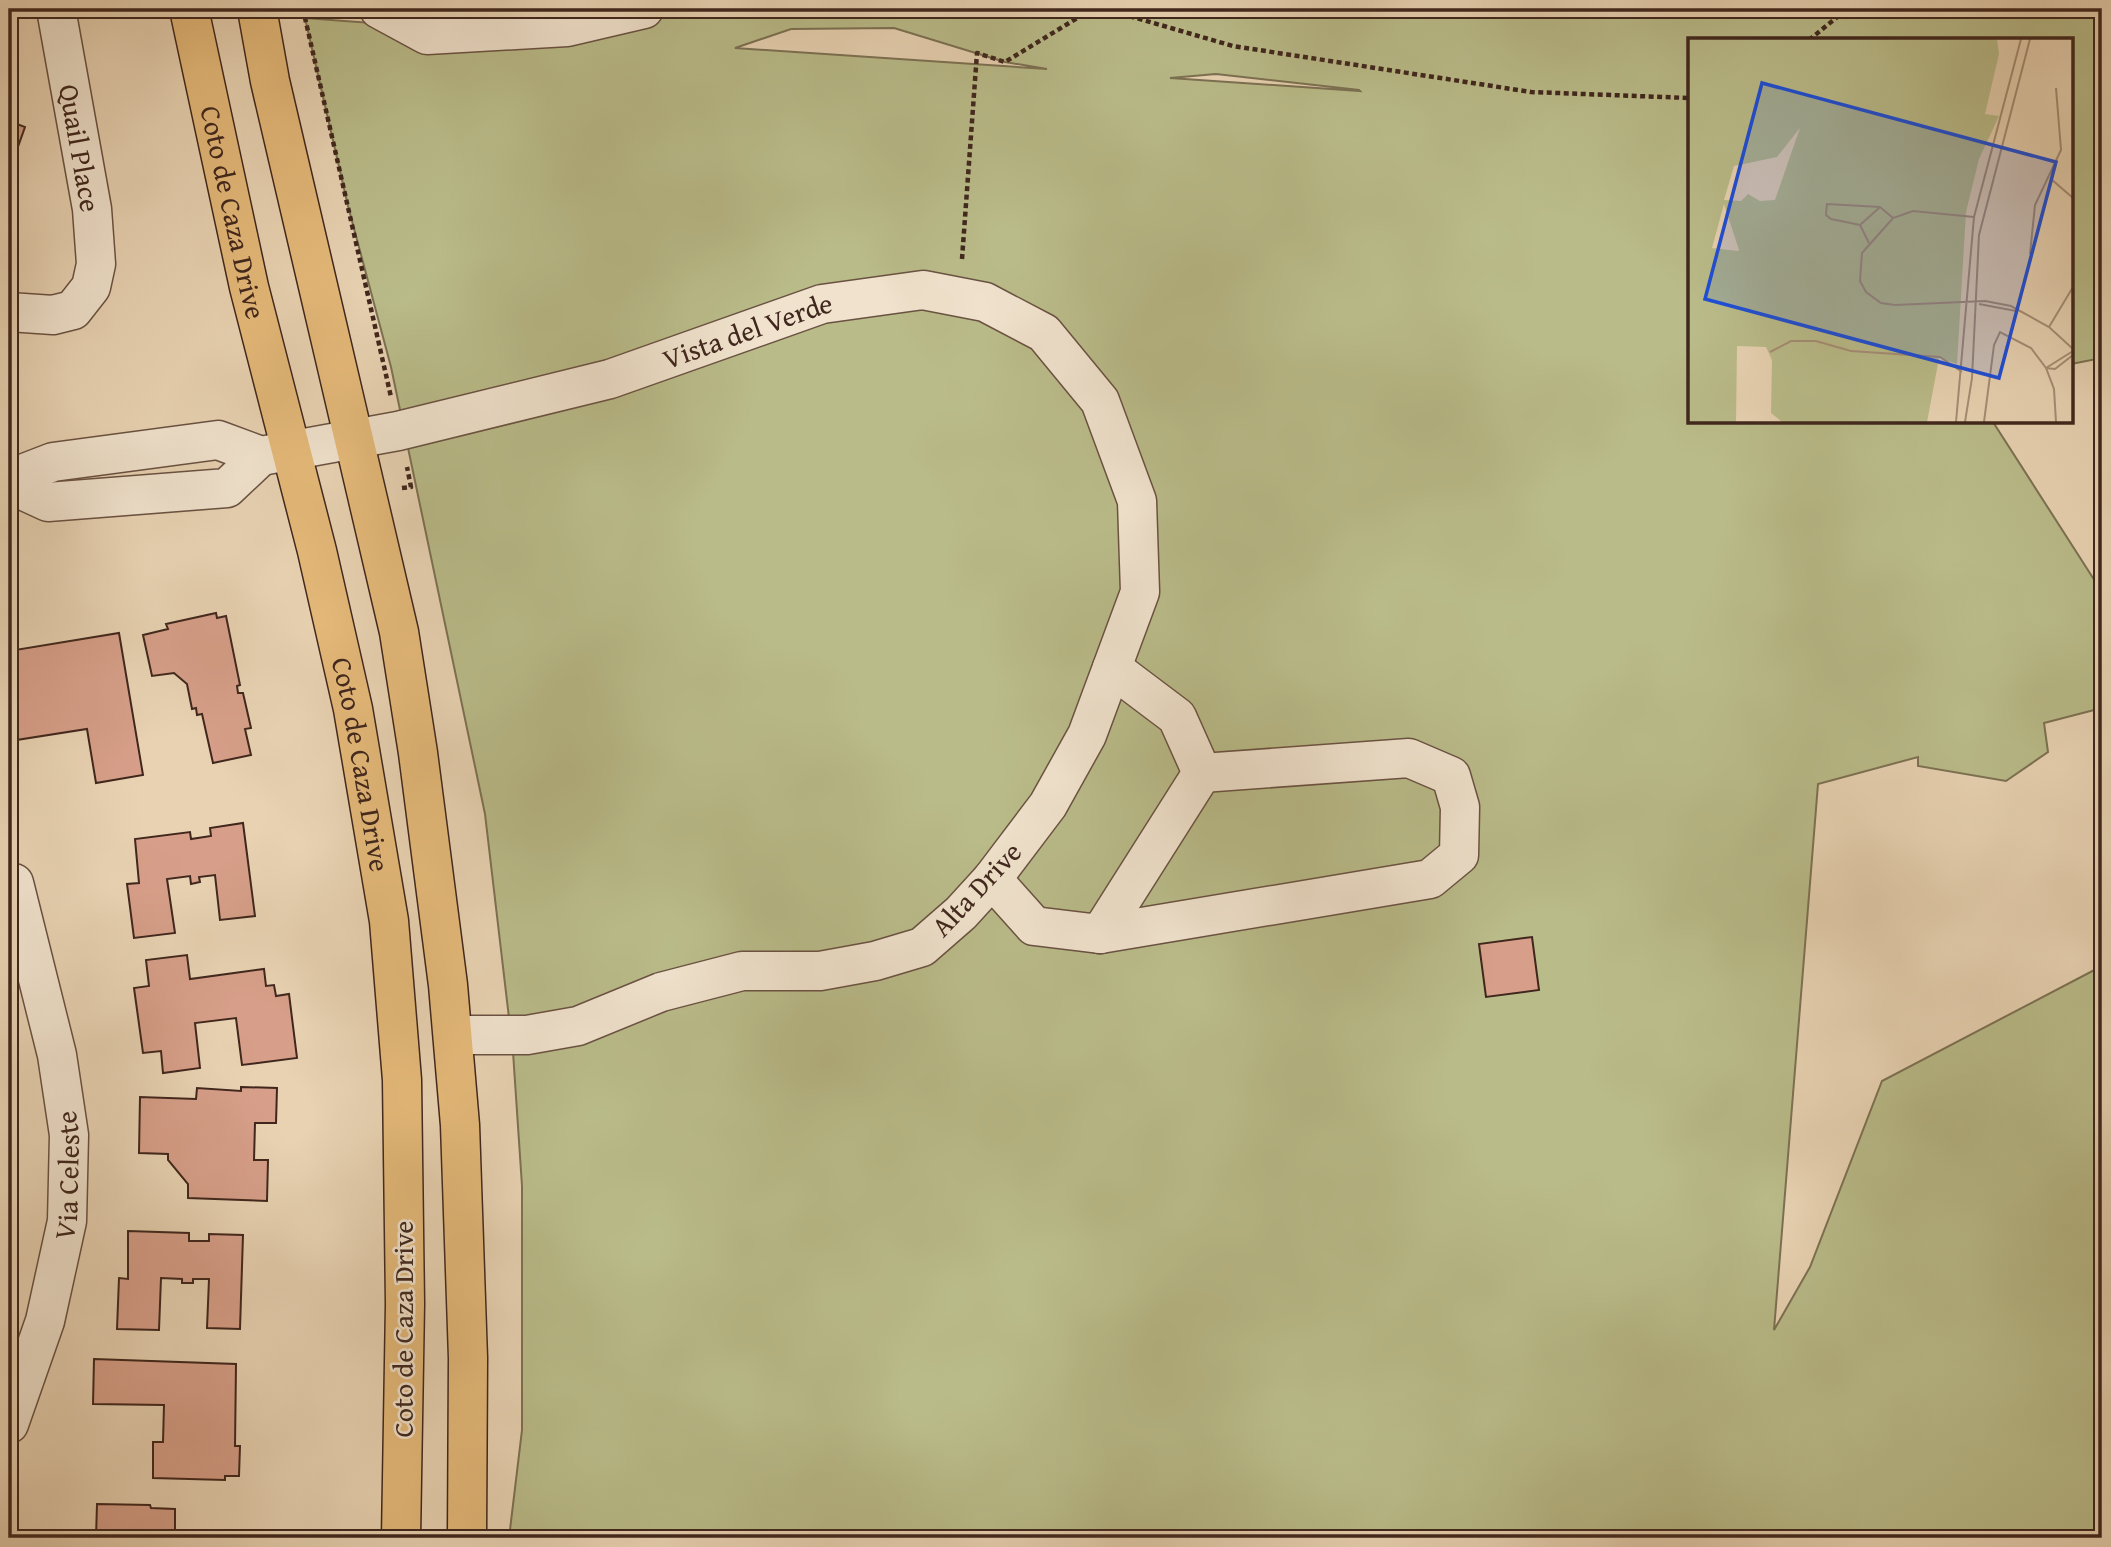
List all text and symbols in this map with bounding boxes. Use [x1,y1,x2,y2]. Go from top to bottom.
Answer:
inset map [1688,38,2072,424]
street label: Quail Place [49,81,112,215]
street label: Coto de Caza Drive [190,102,277,323]
street label: Vista del Verde [657,282,835,379]
street label: Coto de Caza Drive [322,653,401,875]
street label: Alta Drive [921,832,1031,945]
street label: Via Celeste [42,1108,89,1244]
street label: Coto de Caza Drive [382,1220,423,1438]

